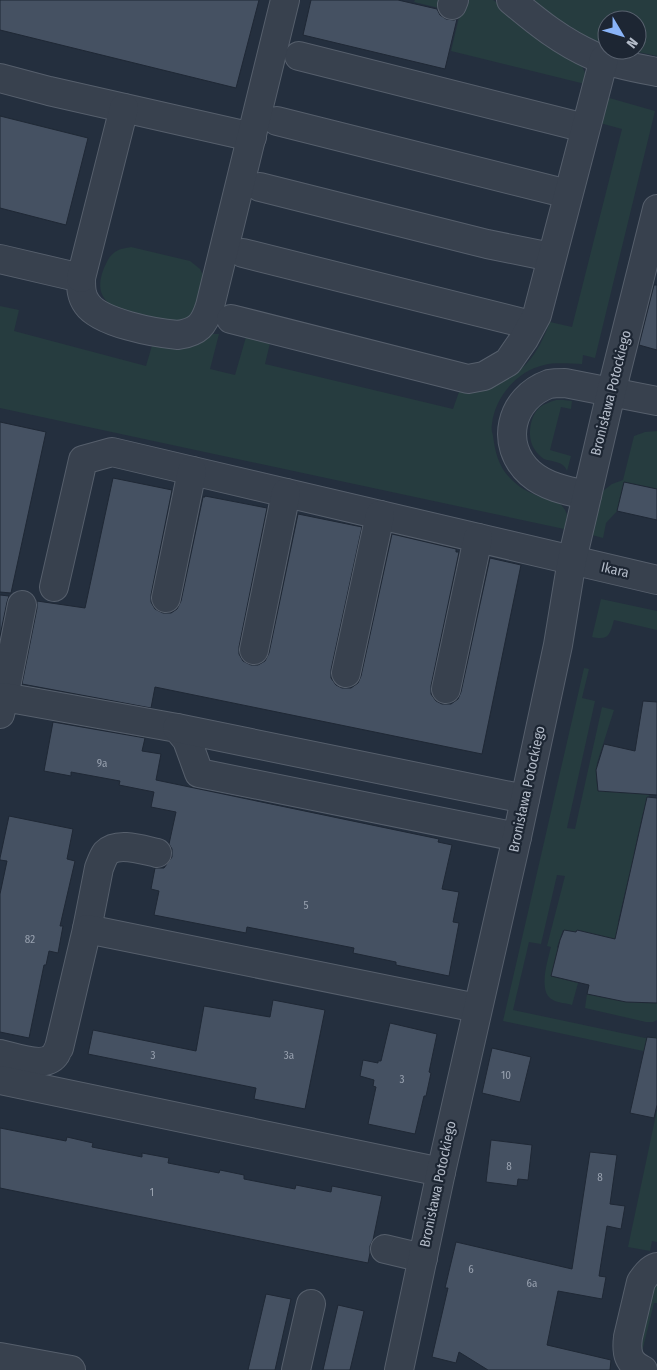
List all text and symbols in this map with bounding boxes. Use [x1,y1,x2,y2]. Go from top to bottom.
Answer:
north arrow [597,10,647,60]
text: N [623,34,641,51]
street label: Bronisława Potockiego [587,328,635,458]
street label: Ikara [599,559,631,581]
street label: Bronisława Potockiego [505,724,549,854]
house number: 9a [97,757,107,770]
house number: 5 [303,899,309,912]
house number: 82 [25,933,35,946]
house number: 3 [151,1049,156,1062]
house number: 3a [284,1049,294,1062]
house number: 10 [501,1069,511,1082]
house number: 3 [400,1073,405,1086]
street label: Bronisława Potockiego [416,1119,460,1249]
house number: 8 [506,1160,512,1173]
house number: 8 [597,1171,603,1184]
house number: 1 [150,1186,154,1199]
house number: 6 [468,1263,474,1276]
house number: 6a [527,1277,537,1290]

